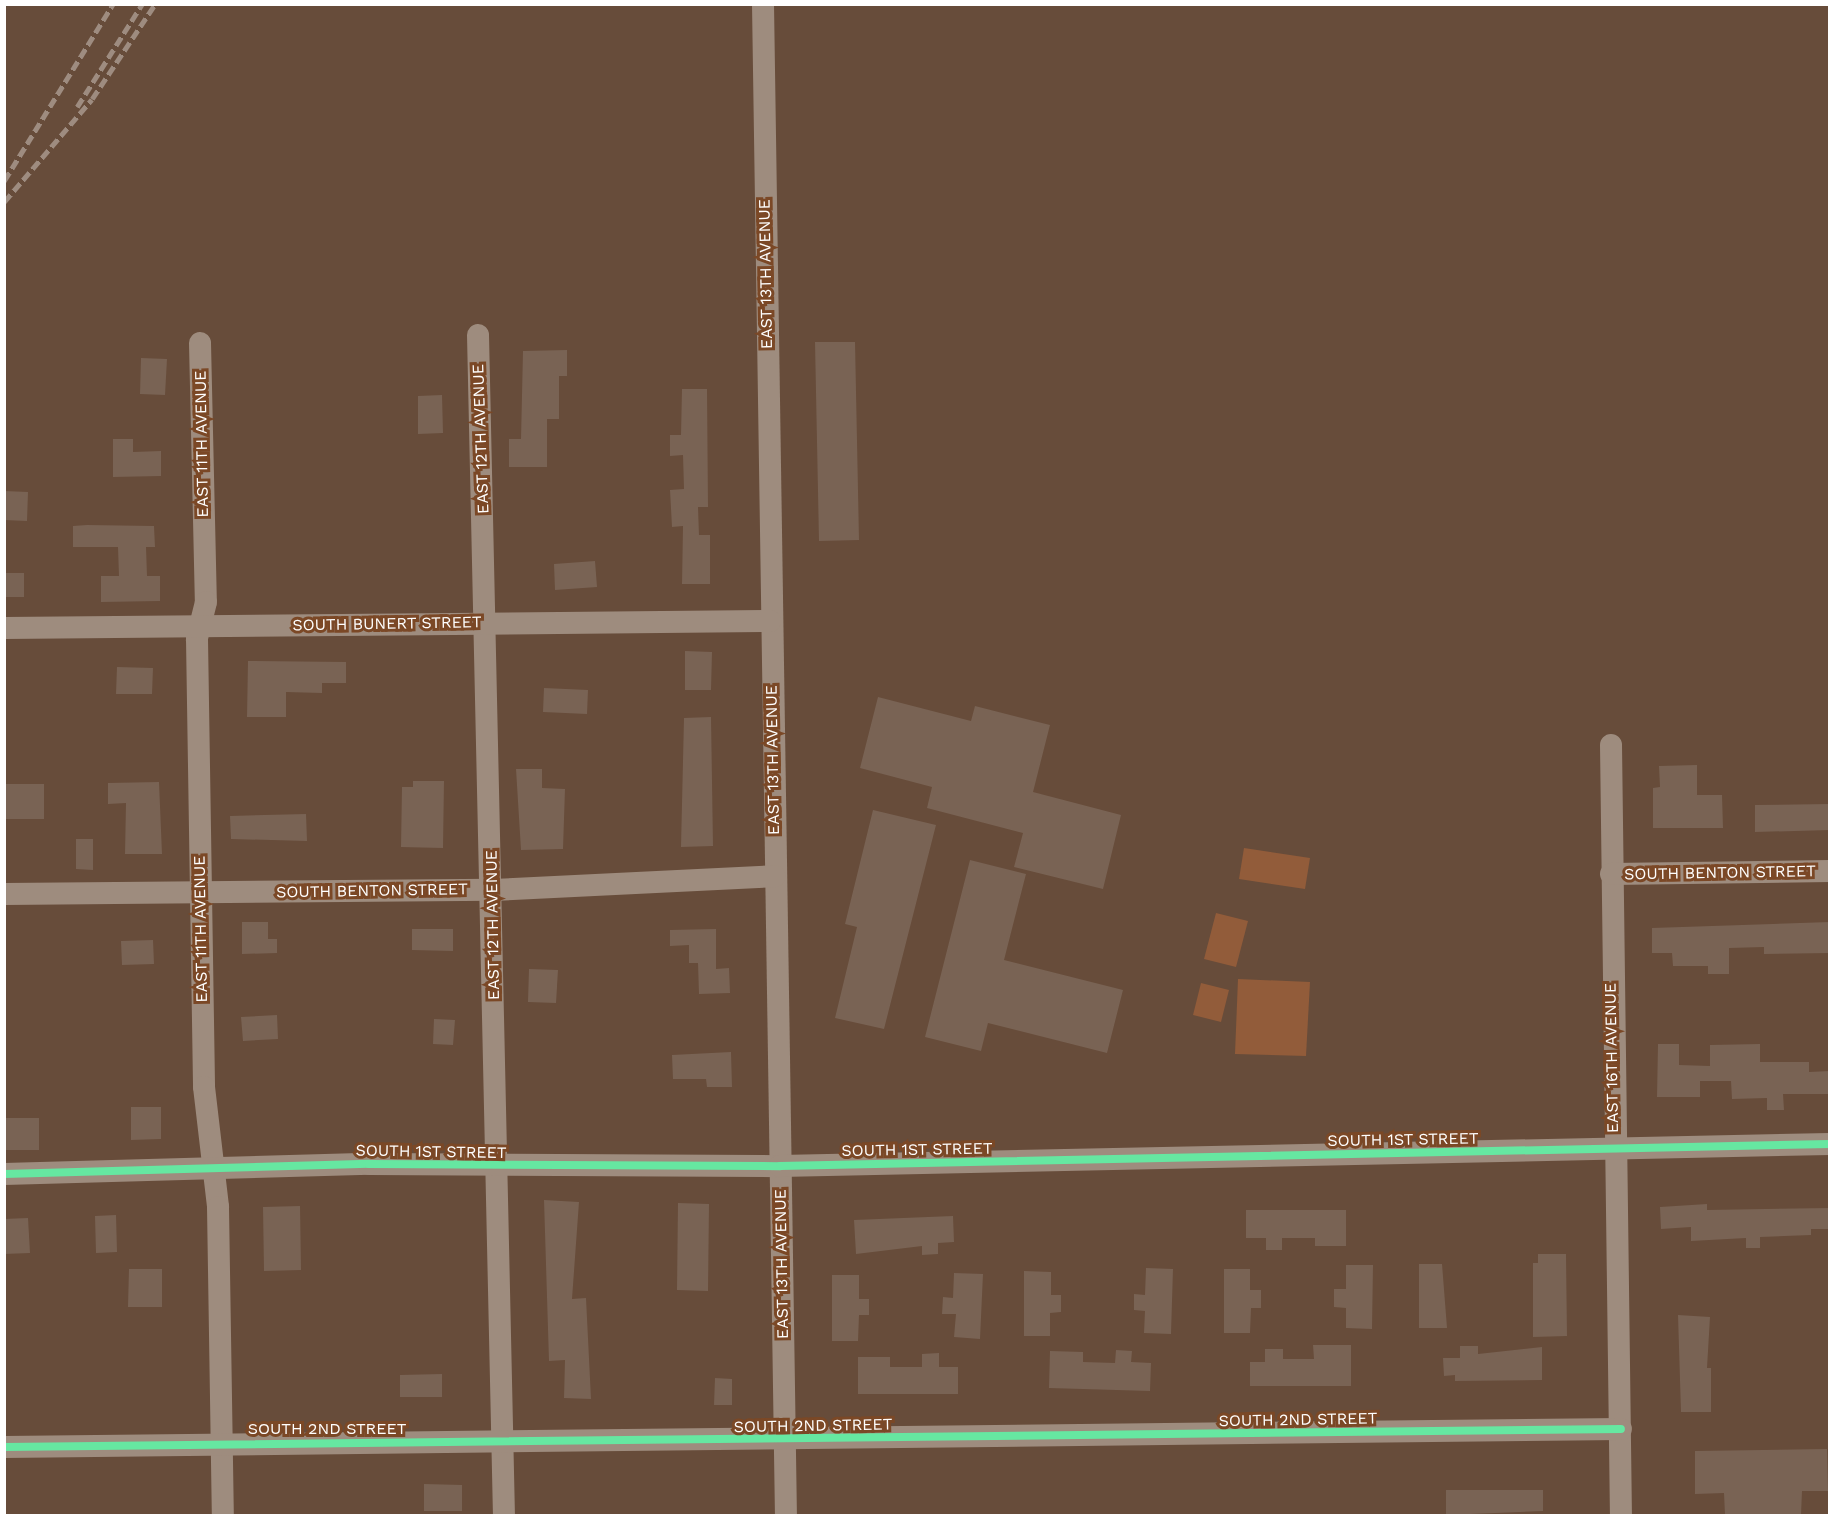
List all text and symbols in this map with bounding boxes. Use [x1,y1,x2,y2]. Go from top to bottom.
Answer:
street label: EAST 13TH AVENUE [755,198,777,350]
street label: EAST 12TH AVENUE [469,363,493,515]
street label: EAST 11TH AVENUE [191,370,213,518]
street label: SOUTH BUNERT STREET [292,613,482,635]
street label: EAST 13TH AVENUE [762,684,784,836]
street label: EAST 12TH AVENUE [482,849,504,1001]
street label: EAST 11TH AVENUE [190,855,212,1003]
street label: SOUTH BENTON STREET [1624,862,1816,884]
street label: SOUTH BENTON STREET [276,880,468,902]
street label: EAST 16TH AVENUE [1601,982,1623,1134]
street label: SOUTH 1ST STREET [1327,1129,1479,1151]
street label: SOUTH 1ST STREET [841,1139,993,1161]
street label: SOUTH 1ST STREET [355,1141,507,1163]
street label: EAST 13TH AVENUE [771,1188,793,1340]
street label: SOUTH 2ND STREET [1219,1409,1377,1431]
street label: SOUTH 2ND STREET [734,1415,892,1437]
street label: SOUTH 2ND STREET [248,1419,406,1439]

